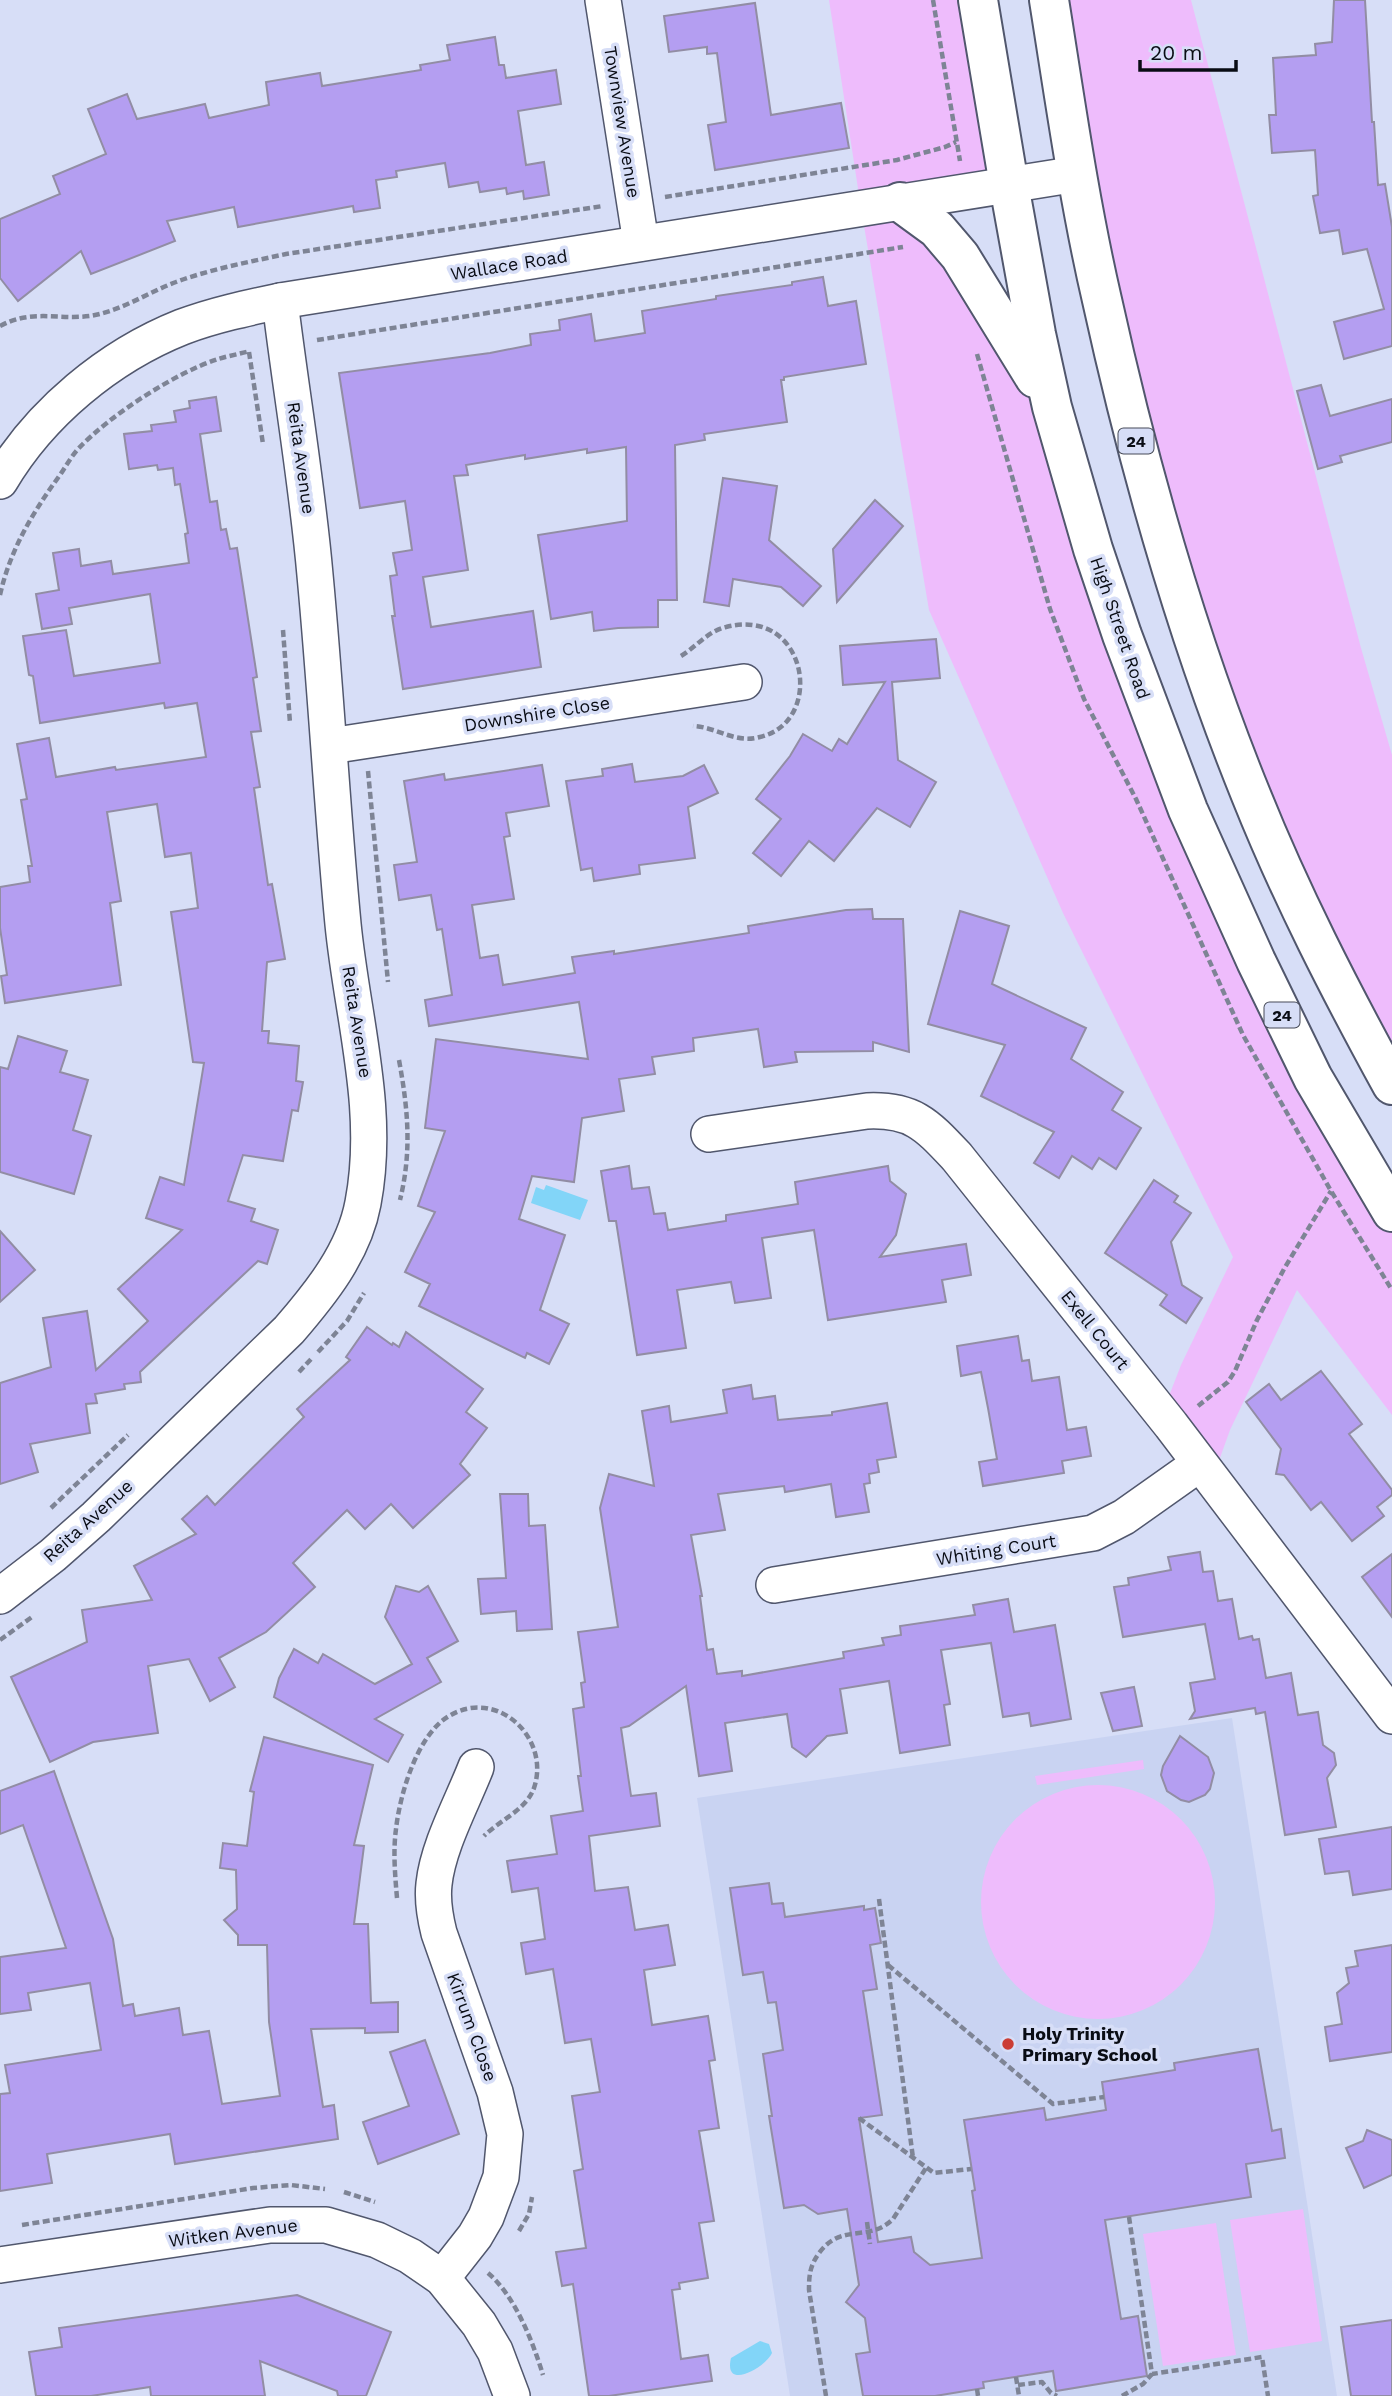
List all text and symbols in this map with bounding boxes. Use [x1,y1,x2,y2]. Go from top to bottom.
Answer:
scale bar [1140,28,1236,72]
text: 20 m [1150,40,1202,65]
street label: Townview Avenue [600,45,645,199]
street label: Wallace Road [449,245,569,284]
street label: Reita Avenue [283,400,320,515]
road number: 24 [1118,428,1154,454]
street label: High Street Road [1086,554,1155,702]
street label: Downshire Close [463,692,611,735]
street label: Reita Avenue [338,964,377,1079]
road number: 24 [1264,1002,1300,1028]
street label: Exell Court [1057,1286,1134,1374]
street label: Reita Avenue [39,1475,137,1566]
street label: Whiting Court [935,1530,1058,1569]
street label: Kirrum Close [443,1970,502,2084]
place label: Holy Trinity Primary School [1022,2023,1158,2065]
marker: Holy Trinity Primary School [1000,2036,1016,2052]
street label: Witken Avenue [167,2214,299,2251]

